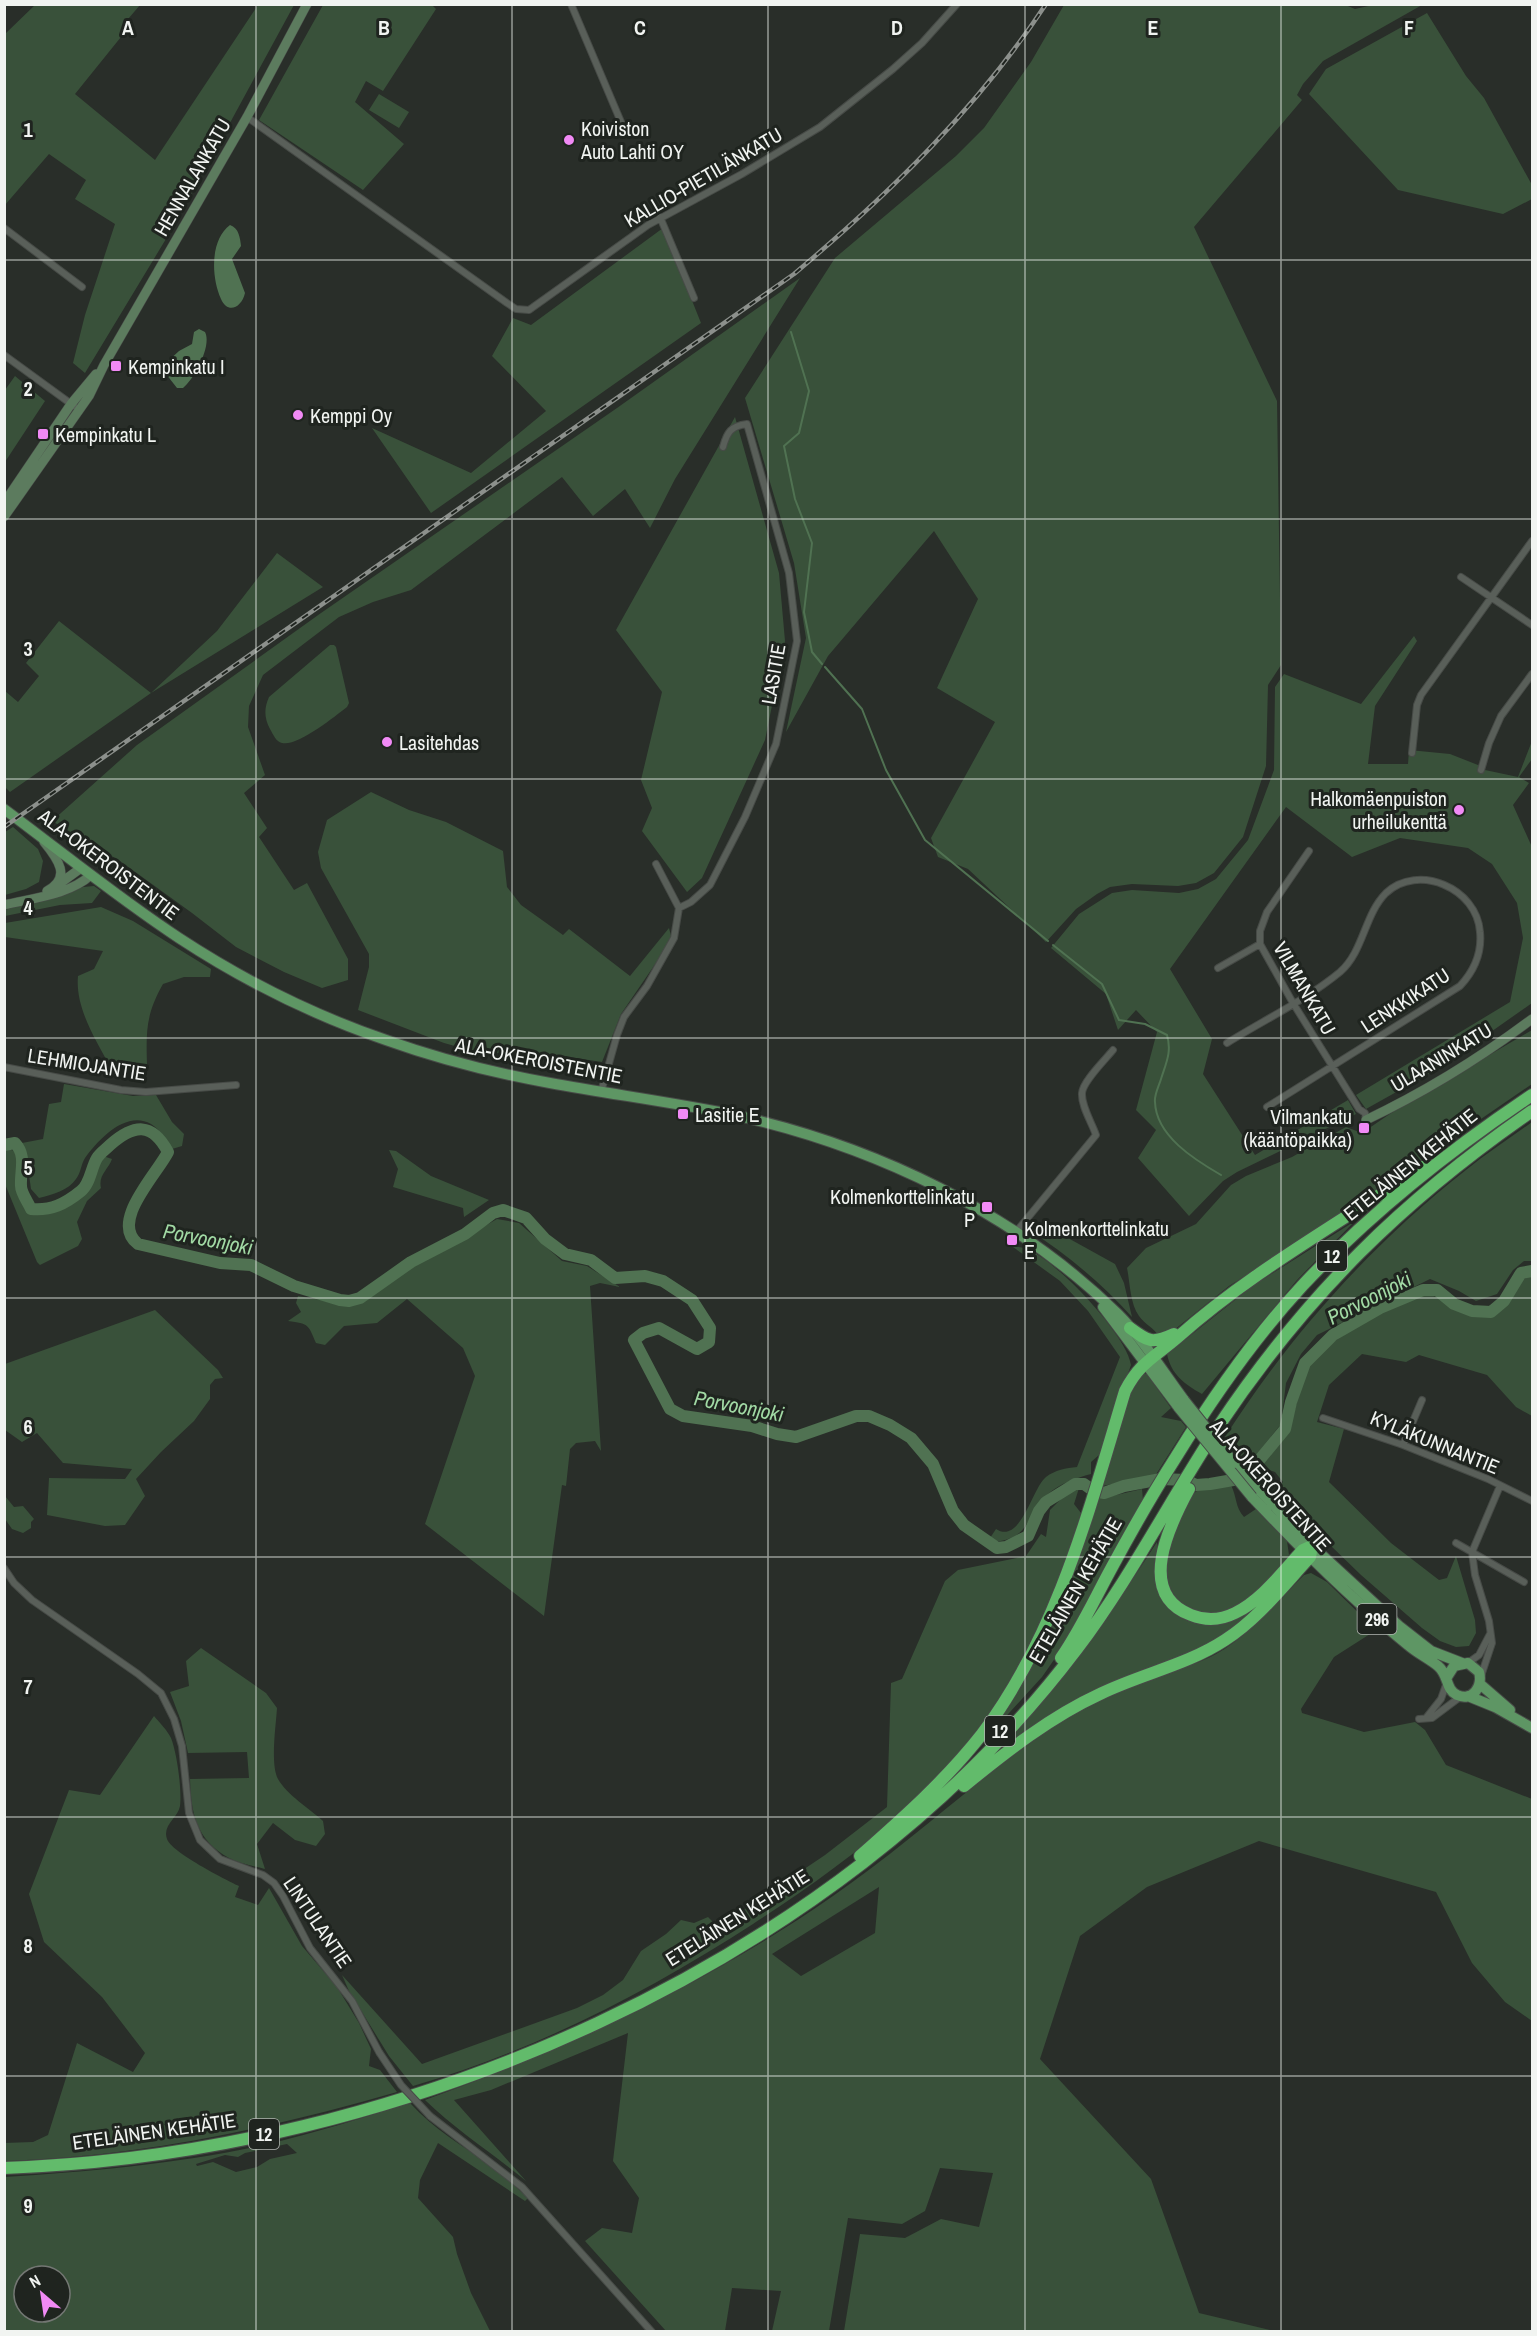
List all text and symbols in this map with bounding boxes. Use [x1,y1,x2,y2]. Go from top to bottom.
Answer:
text: A [122,14,134,41]
text: B [378,14,390,41]
text: C [634,14,646,41]
text: D [891,14,903,41]
text: E [1148,14,1159,41]
text: F [1404,14,1414,41]
street label: HENNALANKATU [147,113,237,241]
place label: Koiviston Auto Lahti OY [580,115,684,165]
text: 1 [23,116,33,143]
street label: KALLIO-PIETILÄNKATU [619,121,787,233]
marker: Koiviston Auto Lahti OY [562,133,576,147]
place label: Kempinkatu I [128,353,225,380]
marker: Kempinkatu I [109,359,123,373]
text: 2 [23,375,33,402]
place label: Kemppi Oy [310,402,393,429]
marker: Kemppi Oy [291,408,305,422]
place label: Kempinkatu L [55,421,156,448]
marker: Kempinkatu L [36,427,50,441]
text: 3 [23,635,33,662]
street label: LASITIE [754,642,792,706]
place label: Lasitehdas [399,729,479,756]
marker: Lasitehdas [380,735,394,749]
place label: Halkomäenpuiston urheilukenttä [1310,785,1447,835]
street label: ALA-OKEROISTENTIE [32,802,185,926]
marker: Halkomäenpuiston urheilukenttä [1452,803,1466,817]
text: 4 [23,894,33,921]
street label: VILMANKATU [1267,936,1343,1040]
street label: LENKKIKATU [1355,961,1455,1039]
street label: ULAANINKATU [1385,1016,1497,1098]
street label: ALA-OKEROISTENTIE [452,1030,625,1089]
street label: LEHMIOJANTIE [26,1041,148,1087]
place label: Lasitie E [695,1101,760,1128]
street label: ETELÄINEN KEHÄTIE [1338,1102,1482,1226]
place label: Vilmankatu (kääntöpaikka) [1244,1103,1352,1153]
marker: Lasitie E [676,1107,690,1121]
marker: Vilmankatu (kääntöpaikka) [1357,1121,1371,1135]
text: 5 [23,1154,33,1181]
place label: Kolmenkorttelinkatu P [830,1183,975,1233]
marker: Kolmenkorttelinkatu P [980,1200,994,1214]
place label: Kolmenkorttelinkatu E [1024,1215,1169,1265]
water label: Porvoonjoki [161,1216,256,1262]
marker: Kolmenkorttelinkatu E [1005,1233,1019,1247]
road number: 12 [1317,1241,1347,1271]
water label: Porvoonjoki [1322,1264,1416,1332]
water label: Porvoonjoki [692,1383,787,1429]
street label: KYLÄKUNNANTIE [1367,1404,1503,1480]
street label: ALA-OKEROISTENTIE [1204,1412,1338,1557]
text: 6 [23,1413,33,1440]
street label: ETELÄINEN KEHÄTIE [1022,1512,1128,1668]
road number: 296 [1358,1604,1396,1634]
text: 7 [23,1673,33,1700]
road number: 12 [985,1716,1015,1746]
street label: ETELÄINEN KEHÄTIE [660,1862,814,1972]
street label: LINTULANTIE [278,1871,358,1973]
text: 8 [23,1932,33,1959]
street label: ETELÄINEN KEHÄTIE [71,2106,237,2156]
road number: 12 [249,2119,279,2149]
text: 9 [23,2192,33,2219]
north arrow [12,2264,72,2324]
text: N [25,2269,44,2293]

